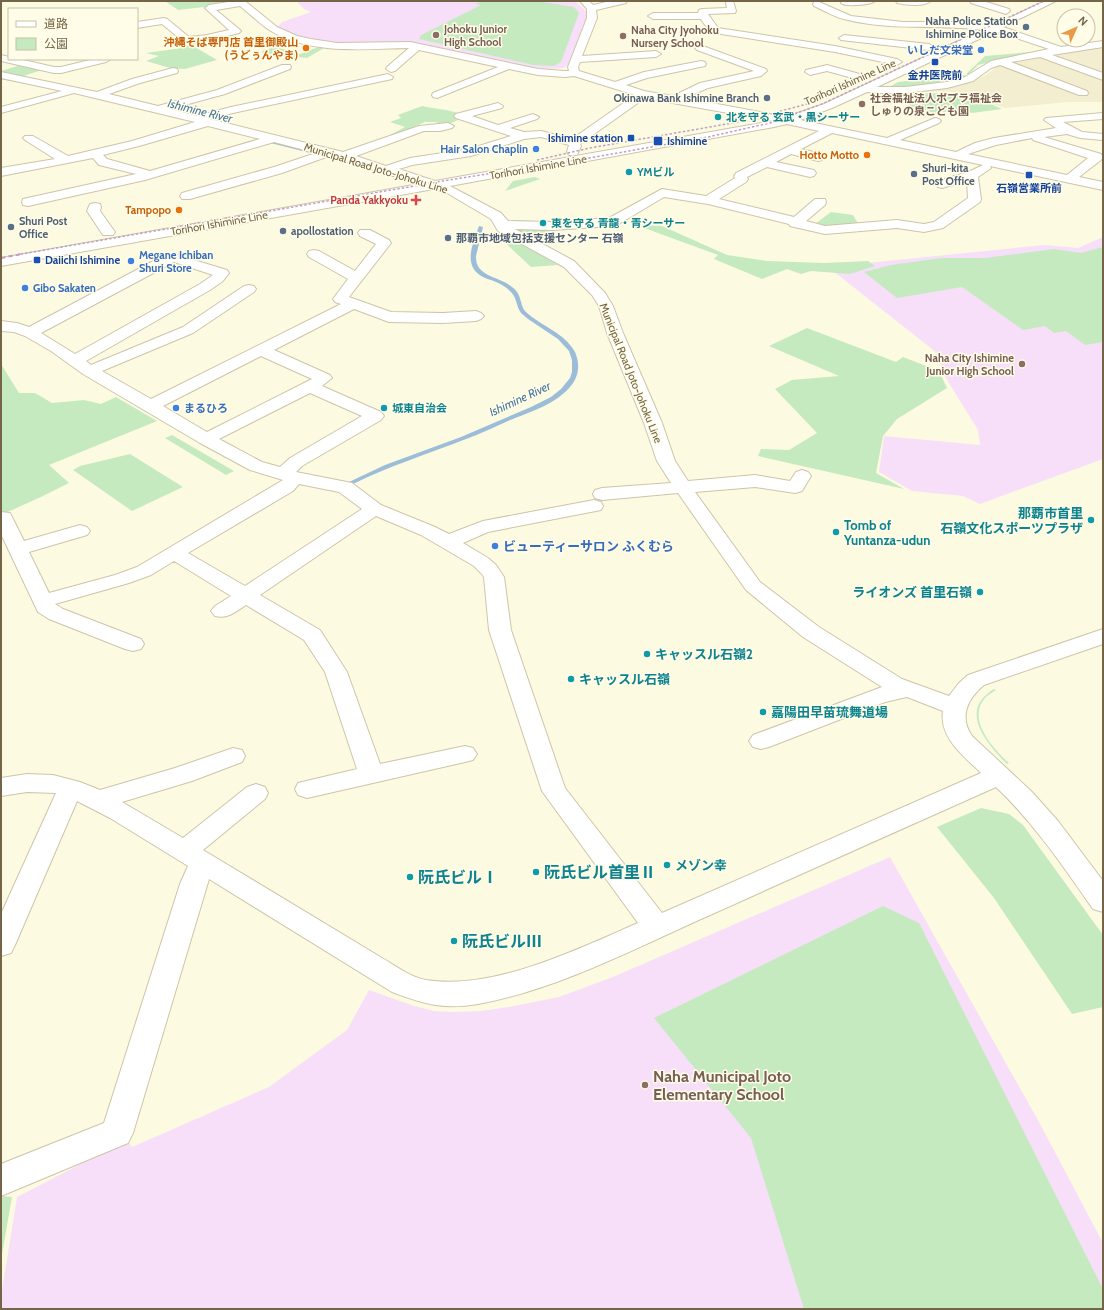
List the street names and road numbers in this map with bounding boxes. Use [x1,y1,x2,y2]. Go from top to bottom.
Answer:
street label: Torihori Ishimine Line [802,55,898,108]
street label: Municipal Road Joto-Johoku Line [302,139,450,197]
street label: Torihori Ishimine Line [488,151,588,182]
street label: Torihori Ishimine Line [169,207,269,238]
street label: Municipal Road Joto-Johoku Line [596,301,666,445]

